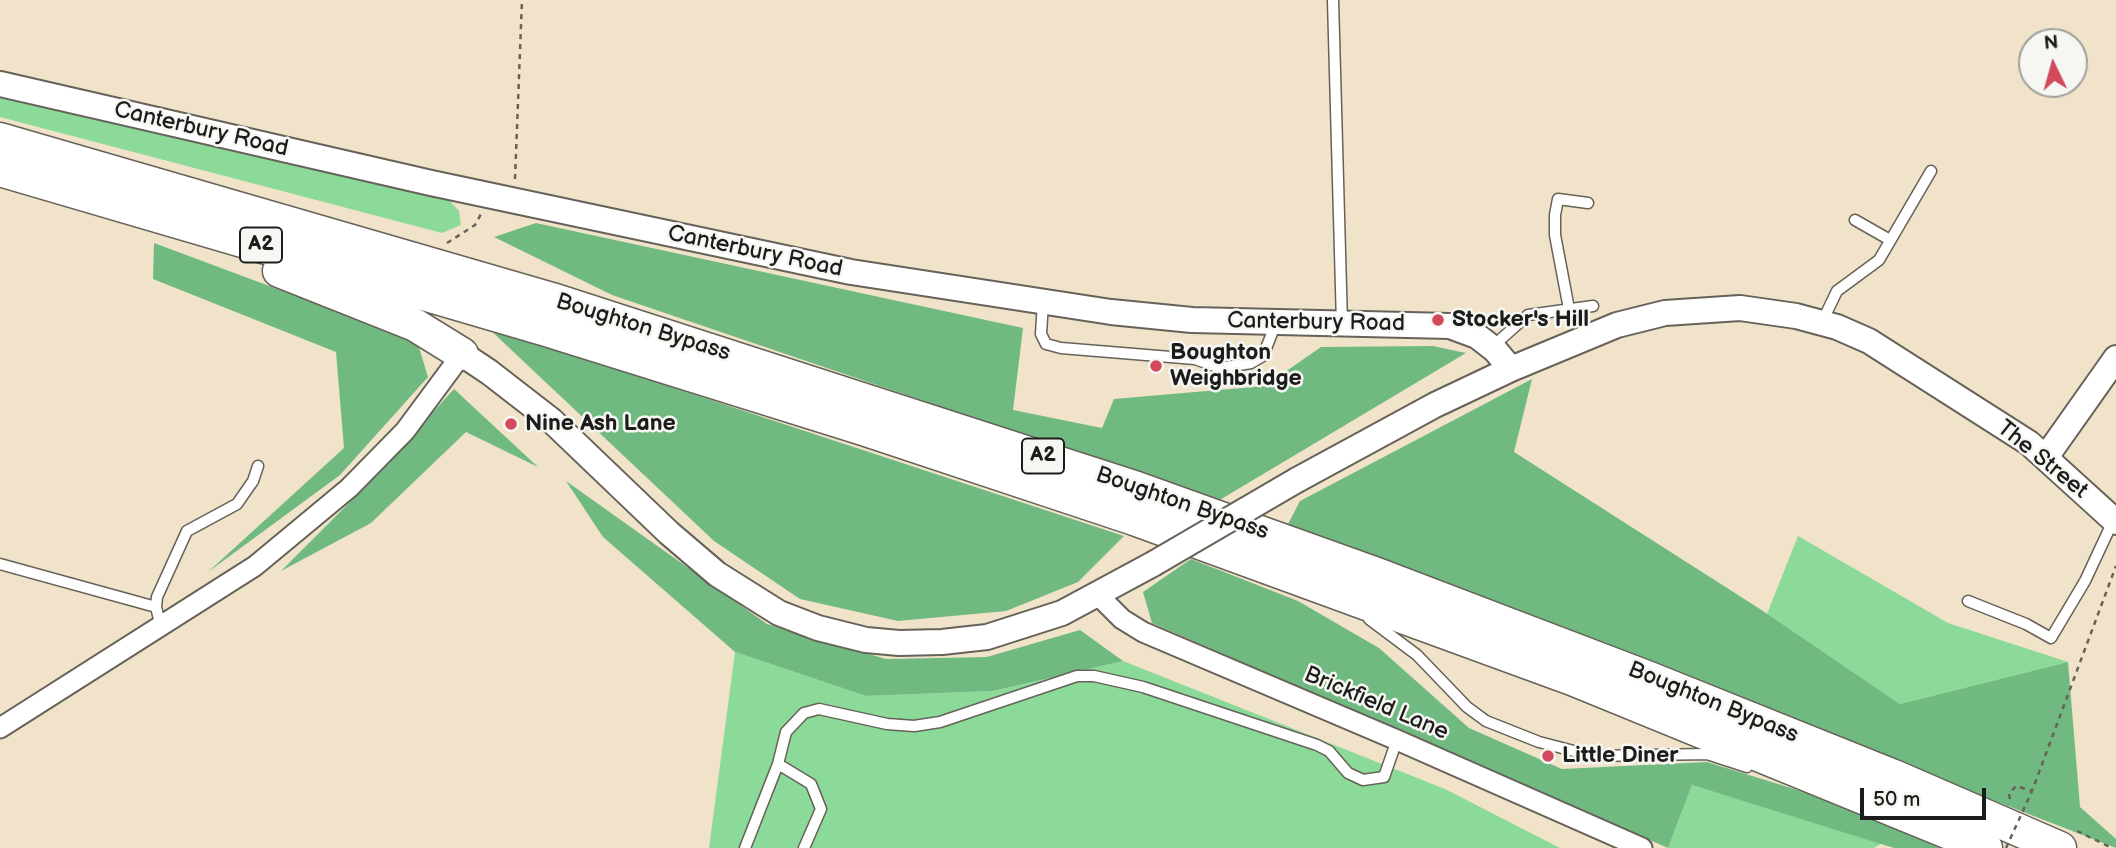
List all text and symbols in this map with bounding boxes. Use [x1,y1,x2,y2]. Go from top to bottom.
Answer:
north arrow [2018,28,2088,98]
text: N [2043,31,2059,56]
street label: Canterbury Road [111,97,291,163]
street label: Canterbury Road [665,220,845,284]
road number: A2 [240,228,282,262]
street label: Boughton Bypass [552,288,734,368]
place label: Stocker's Hill [1452,306,1589,334]
street label: Canterbury Road [1227,308,1405,338]
marker: Stocker's Hill [1430,312,1446,328]
place label: Boughton Weighbridge [1170,339,1302,393]
marker: Boughton Weighbridge [1148,358,1164,374]
place label: Nine Ash Lane [525,410,676,438]
street label: The Street [1991,415,2093,505]
marker: Nine Ash Lane [503,416,519,432]
road number: A2 [1022,438,1064,474]
street label: Boughton Bypass [1092,461,1272,547]
street label: Boughton Bypass [1624,656,1802,750]
street label: Brickfield Lane [1300,661,1452,747]
place label: Little Diner [1562,742,1678,770]
marker: Little Diner [1540,748,1556,764]
scale bar [1864,774,1990,818]
text: 50 m [1873,787,1920,812]

